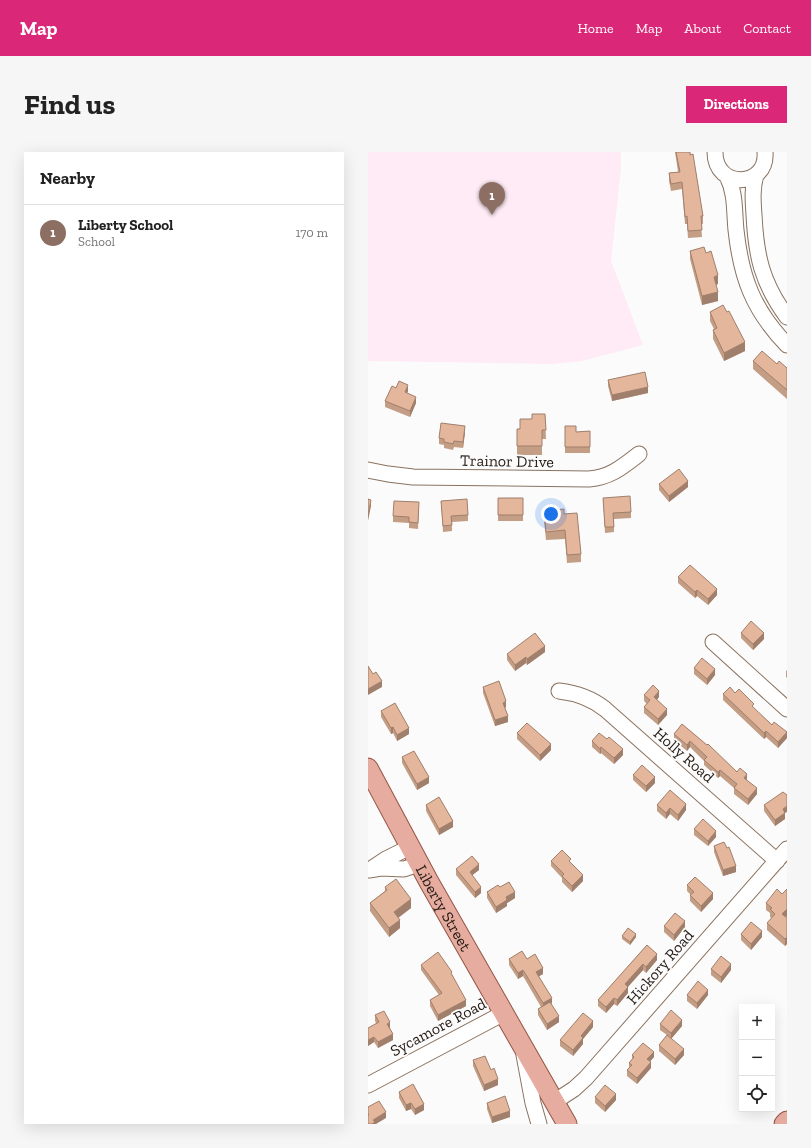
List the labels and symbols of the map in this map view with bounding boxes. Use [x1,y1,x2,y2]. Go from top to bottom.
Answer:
pin: 1 [479,182,505,215]
street label: Trainor Drive [460,451,554,471]
your location [541,504,561,524]
street label: Holly Road [650,724,718,787]
street label: Liberty Street [412,862,476,954]
street label: Hickory Road [622,926,698,1008]
street label: Sycamore Road [387,994,489,1060]

